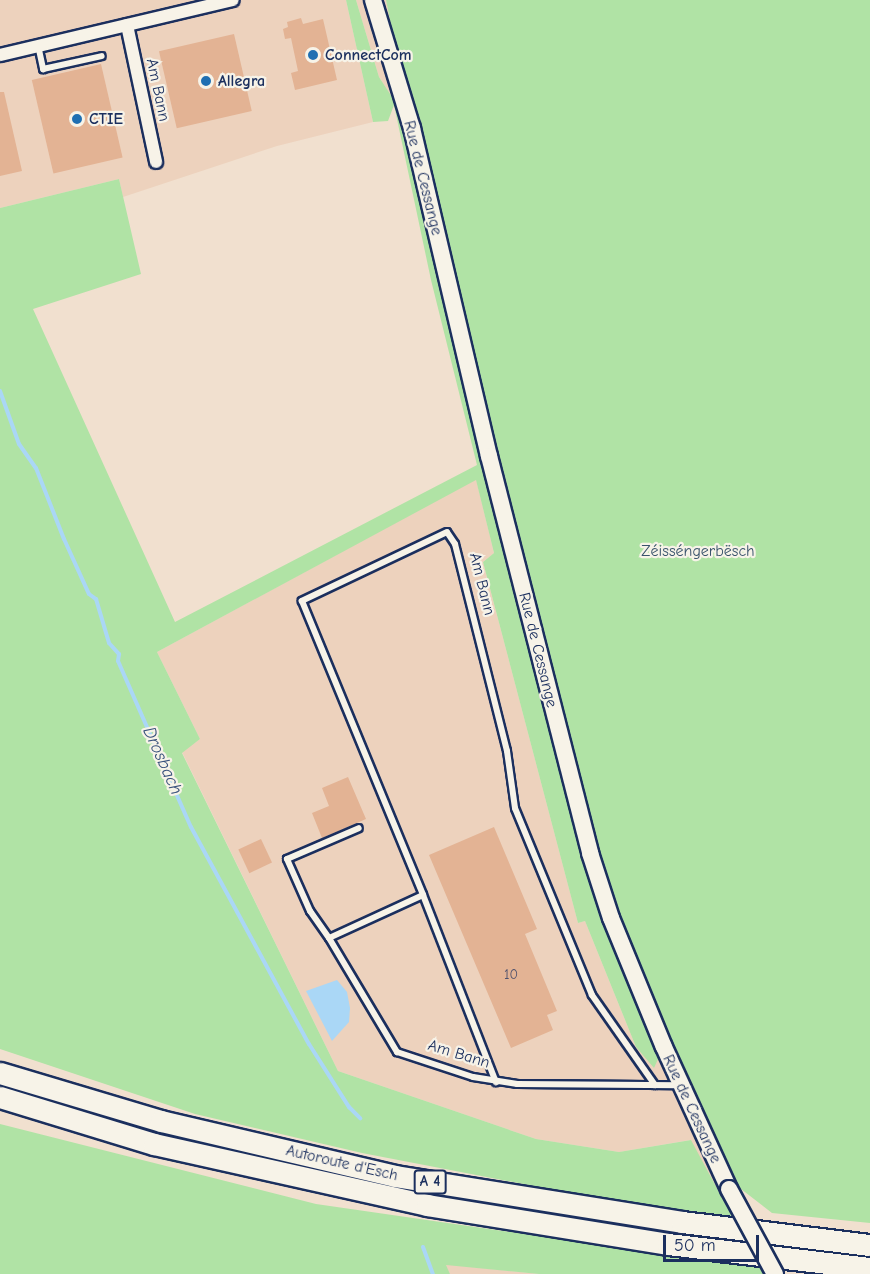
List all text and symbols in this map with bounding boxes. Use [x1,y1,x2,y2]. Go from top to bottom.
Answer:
place label: ConnectCom [325,45,412,65]
marker: ConnectCom [306,48,320,62]
street label: Am Bann [142,57,174,123]
place label: Allegra [218,71,265,91]
marker: Allegra [199,74,213,88]
place label: CTIE [89,109,123,129]
marker: CTIE [70,112,84,126]
street label: Rue de Cessange [399,119,447,237]
park label: Zéisséngerbësch [641,541,755,561]
street label: Am Bann [465,551,499,617]
street label: Rue de Cessange [514,591,562,709]
water label: Drosbach [137,724,187,798]
house number: 10 [504,967,518,983]
street label: Am Bann [426,1036,492,1072]
street label: Rue de Cessange [658,1052,726,1166]
street label: Autoroute d'Esch [284,1141,400,1185]
road number: A 4 [414,1170,446,1194]
scale bar [666,1223,762,1261]
text: 50 m [674,1235,716,1256]

